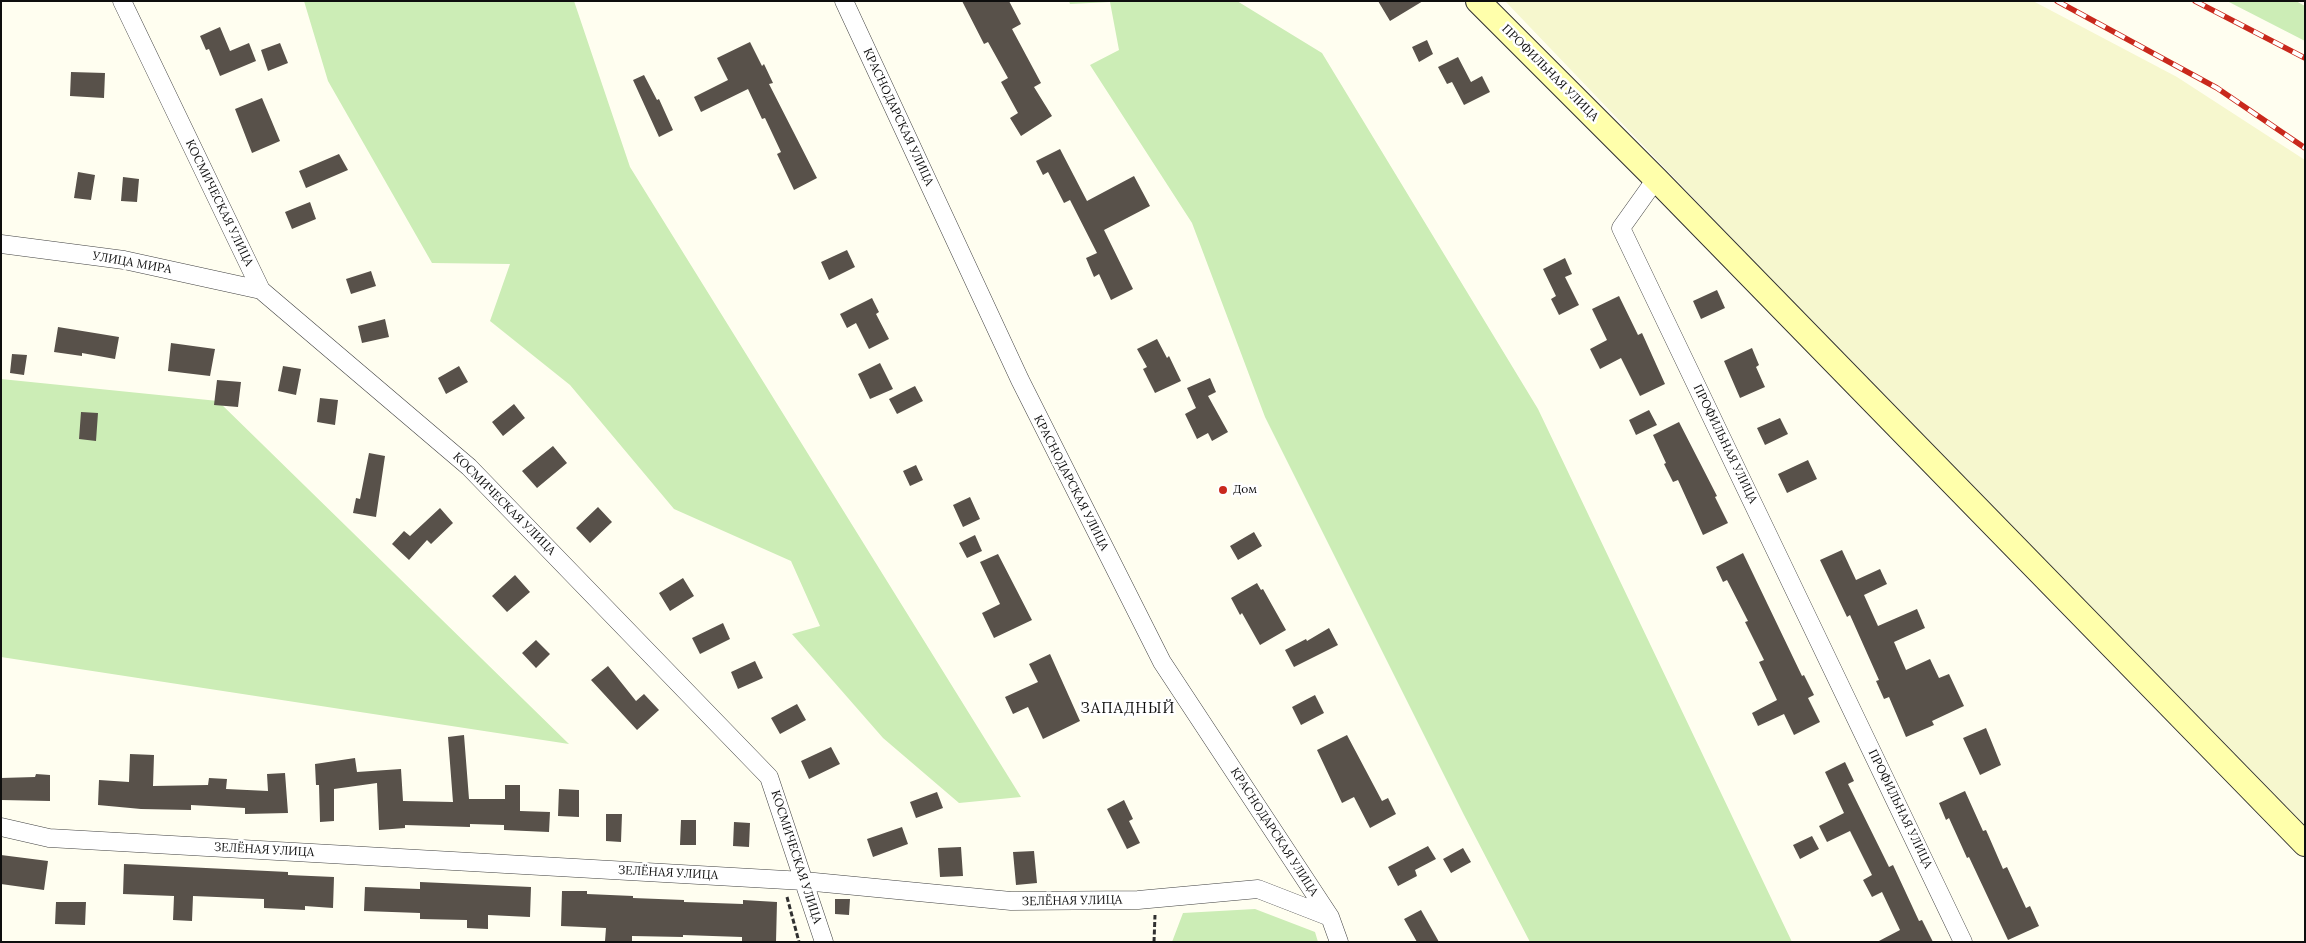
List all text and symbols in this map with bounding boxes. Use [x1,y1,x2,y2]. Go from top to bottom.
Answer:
street label: ПРОФИЛЬНАЯ УЛИЦА [1499,22,1601,124]
street label: КРАСНОДАРСКАЯ УЛИЦА [860,46,936,188]
street label: КОСМИЧЕСКАЯ УЛИЦА [182,137,256,269]
street label: УЛИЦА МИРА [91,249,173,277]
street label: ПРОФИЛЬНАЯ УЛИЦА [1690,382,1760,506]
street label: КРАСНОДАРСКАЯ УЛИЦА [1030,413,1112,553]
street label: КОСМИЧЕСКАЯ УЛИЦА [450,450,558,558]
place label: Дом [1233,483,1257,497]
marker: Дом [1217,484,1229,496]
district label: ЗАПАДНЫЙ [1080,700,1176,718]
street label: ПРОФИЛЬНАЯ УЛИЦА [1865,747,1935,871]
street label: КРАСНОДАРСКАЯ УЛИЦА [1227,765,1321,899]
street label: КОСМИЧЕСКАЯ УЛИЦА [768,789,824,925]
street label: ЗЕЛЁНАЯ УЛИЦА [213,840,315,860]
street label: ЗЕЛЁНАЯ УЛИЦА [617,863,719,883]
street label: ЗЕЛЁНАЯ УЛИЦА [1022,893,1122,909]

